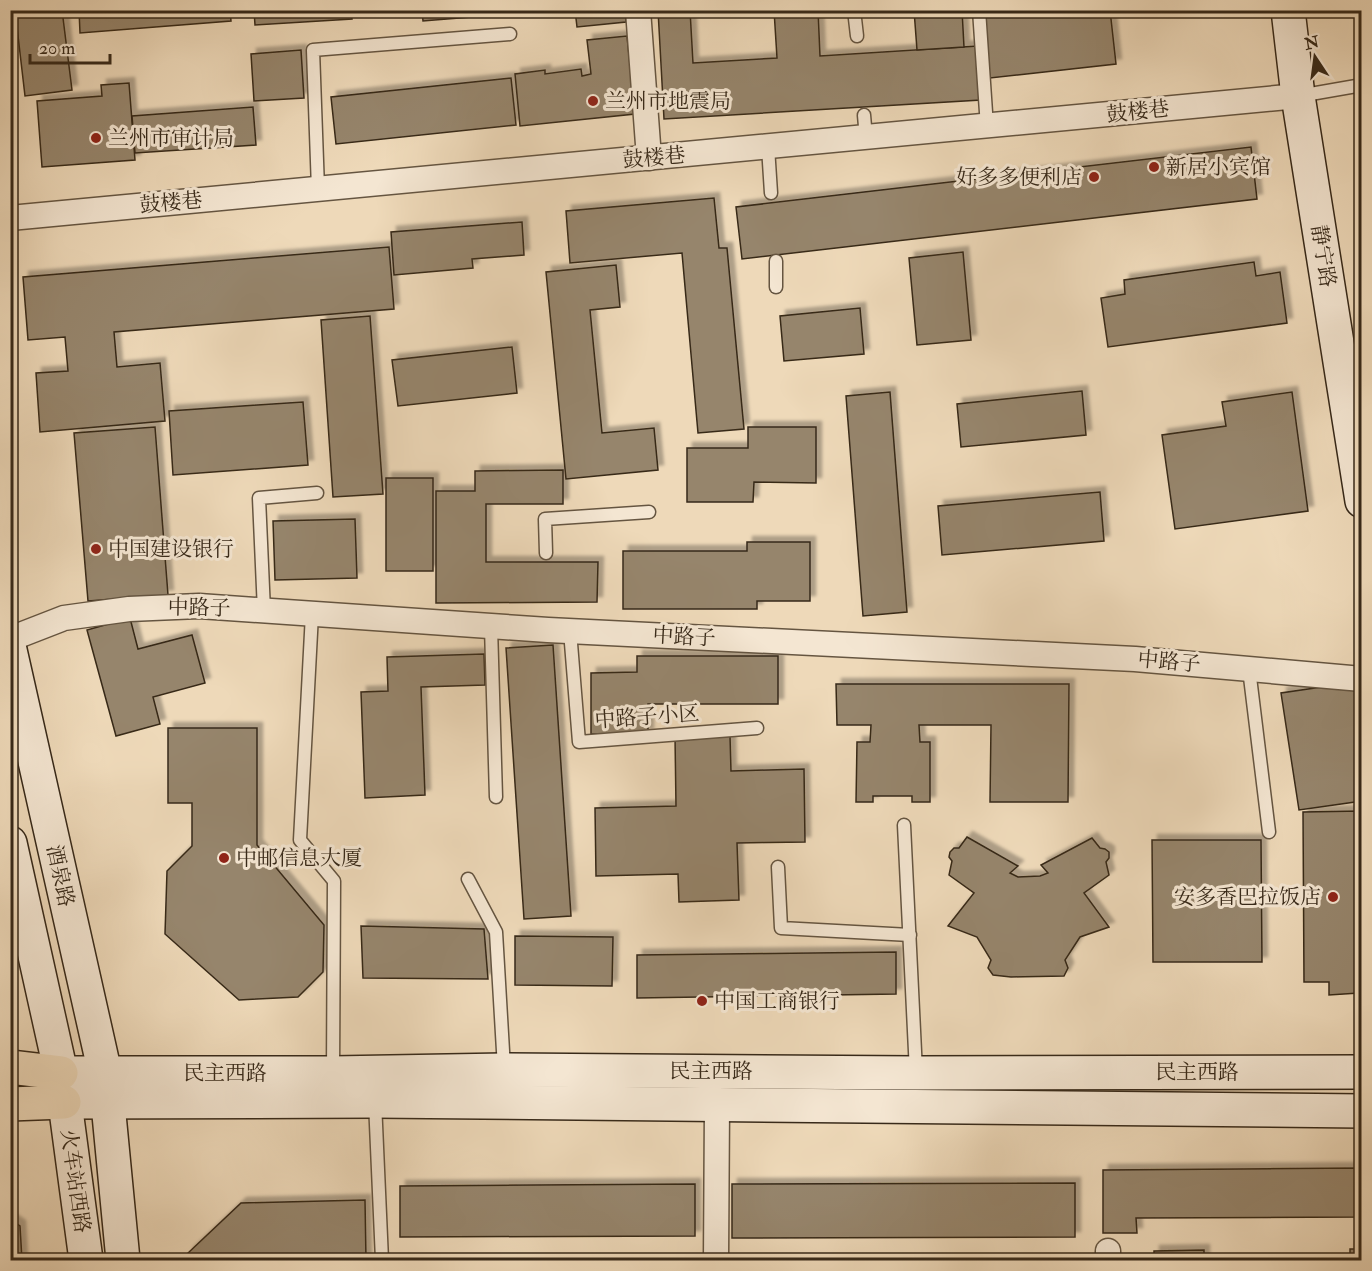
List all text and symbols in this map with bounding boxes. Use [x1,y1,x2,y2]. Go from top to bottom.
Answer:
scale bar [30,27,110,65]
north arrow [1285,27,1345,87]
text: N [1302,32,1322,55]
text: 20 m [39,37,75,60]
place label: 兰州市地震局 [605,88,731,115]
marker: 兰州市地震局 [586,94,600,108]
street label: 鼓楼巷 [1105,95,1171,129]
place label: 兰州市审计局 [108,125,234,152]
marker: 兰州市审计局 [89,131,103,145]
street label: 鼓楼巷 [621,142,687,174]
place label: 新居小宾馆 [1166,154,1271,181]
marker: 新居小宾馆 [1147,160,1161,174]
place label: 好多多便利店 [956,164,1082,191]
marker: 好多多便利店 [1087,170,1101,184]
street label: 鼓楼巷 [138,187,204,219]
street label: 静宁路 [1305,223,1341,289]
place label: 中国建设银行 [108,536,234,563]
marker: 中国建设银行 [89,542,103,556]
street label: 中路子 [167,594,231,622]
street label: 中路子 [652,622,716,652]
street label: 中路子 [1136,646,1202,678]
street label: 中路子小区 [594,700,700,734]
street label: 酒泉路 [40,842,80,910]
place label: 中邮信息大厦 [236,845,362,872]
marker: 中邮信息大厦 [217,851,231,865]
place label: 安多香巴拉饭店 [1174,884,1321,911]
marker: 安多香巴拉饭店 [1326,890,1340,904]
place label: 中国工商银行 [714,988,840,1015]
marker: 中国工商银行 [695,994,709,1008]
street label: 民主西路 [669,1058,753,1085]
street label: 民主西路 [1155,1059,1239,1086]
street label: 民主西路 [183,1060,267,1087]
street label: 火车站西路 [54,1127,96,1235]

